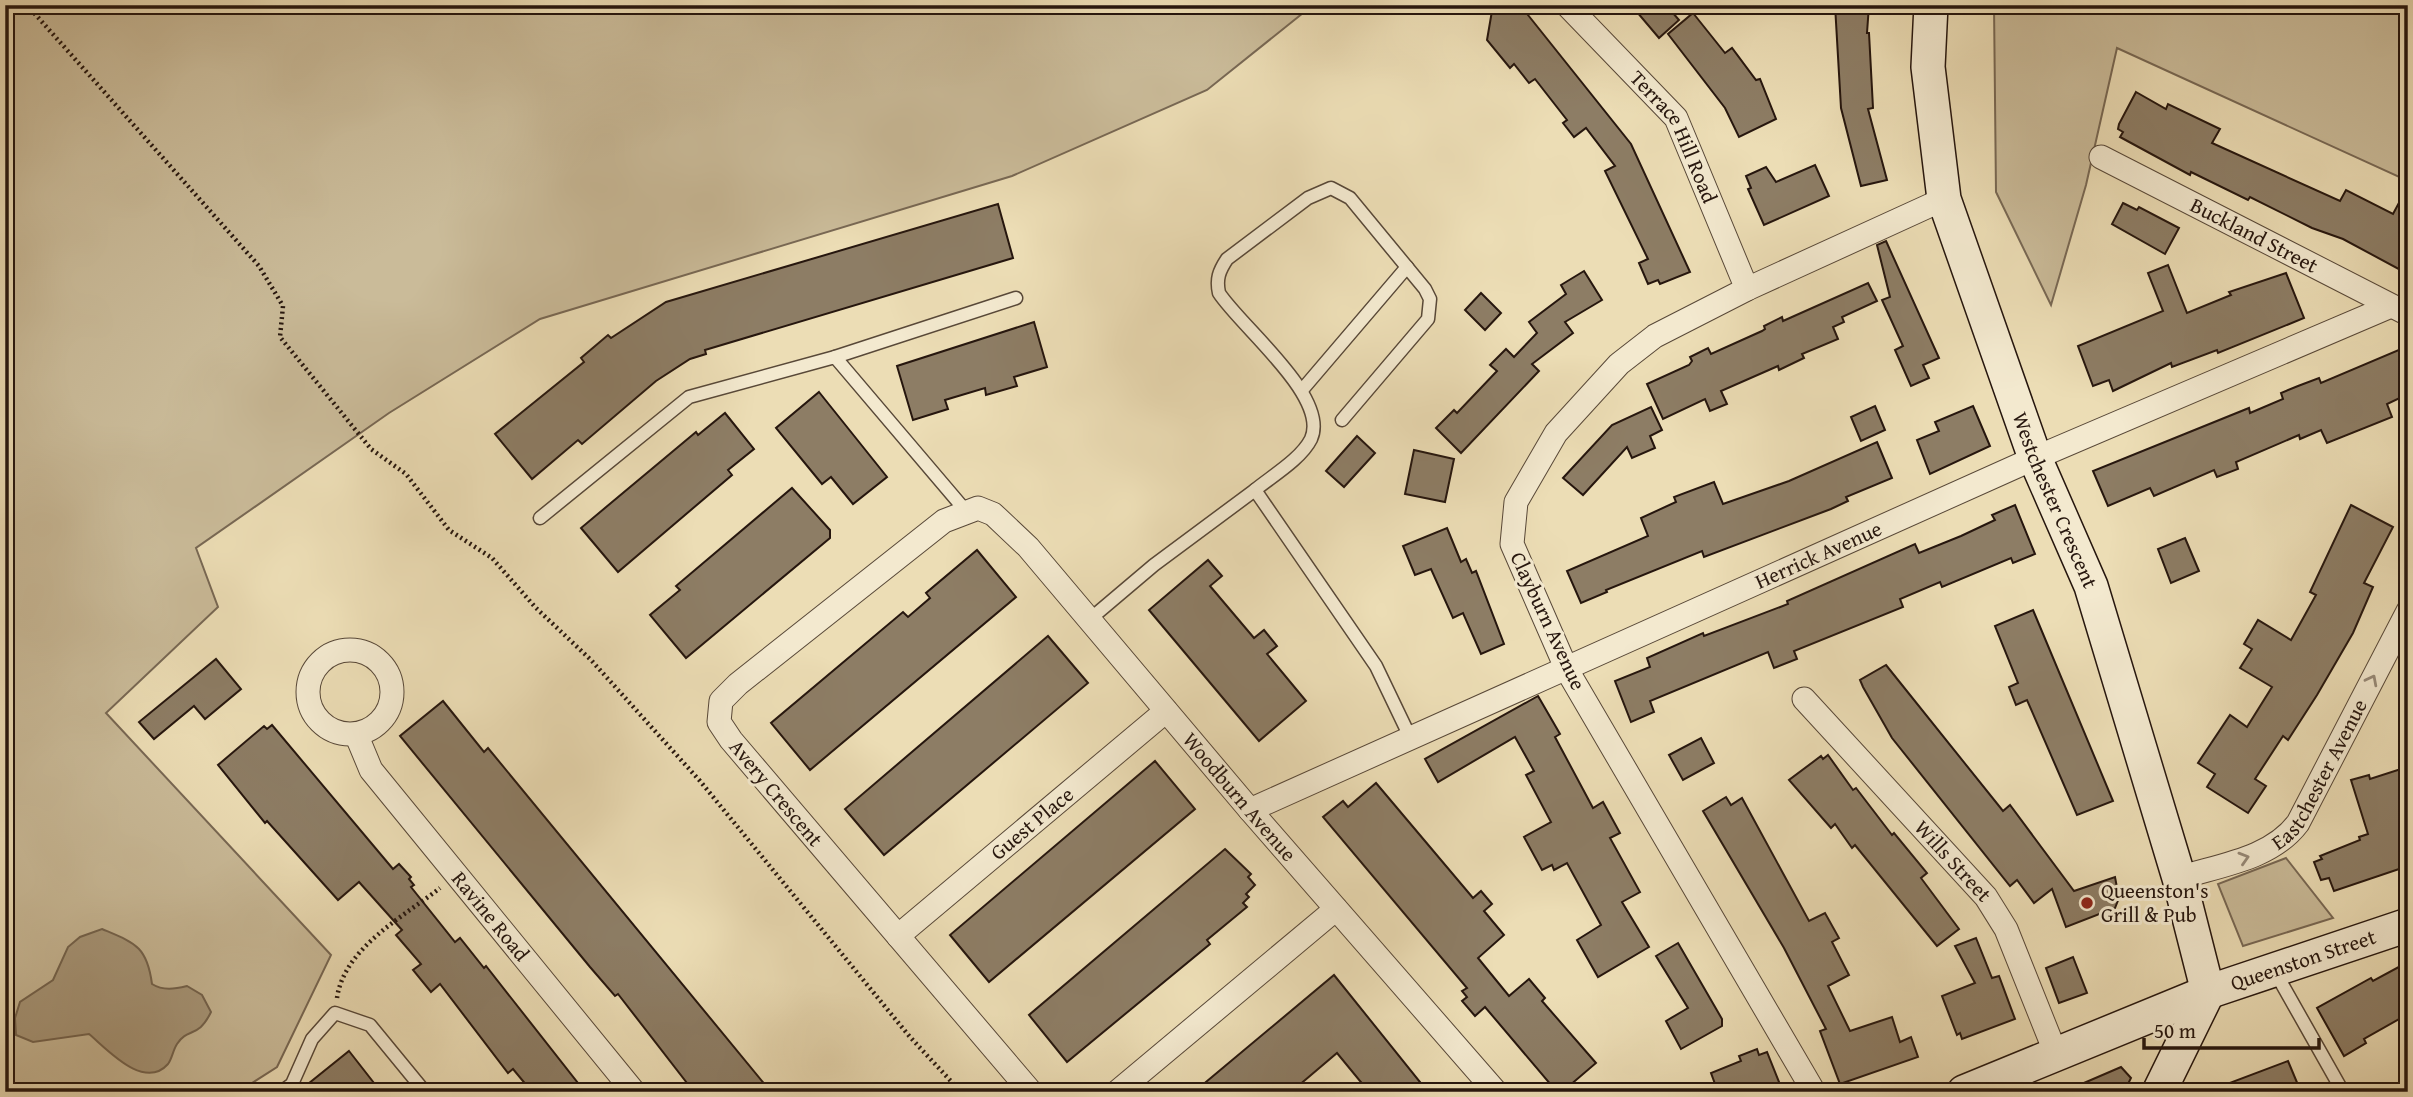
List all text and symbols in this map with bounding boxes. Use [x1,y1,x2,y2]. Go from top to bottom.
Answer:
street label: Terrace Hill Road [1623,63,1726,208]
street label: Buckland Street [2185,189,2324,281]
street label: Westchester Crescent [2005,408,2106,593]
street label: Herrick Avenue [1750,513,1887,597]
street label: Clayburn Avenue [1503,546,1594,695]
one-way arrow [2364,675,2377,687]
street label: Eastchester Avenue [2265,693,2375,857]
street label: Woodburn Avenue [1176,725,1304,868]
street label: Avery Crescent [722,732,831,853]
street label: Guest Place [983,779,1080,867]
street label: Wills Street [1907,813,1999,909]
one-way arrow [2237,851,2249,866]
street label: Ravine Road [445,864,538,968]
place label: Queenston's Grill & Pub [2101,875,2209,930]
marker: Queenston's Grill & Pub [2079,895,2095,911]
street label: Queenston Street [2226,921,2380,998]
scale bar [2144,1006,2318,1050]
text: 50 m [2154,1015,2196,1046]

